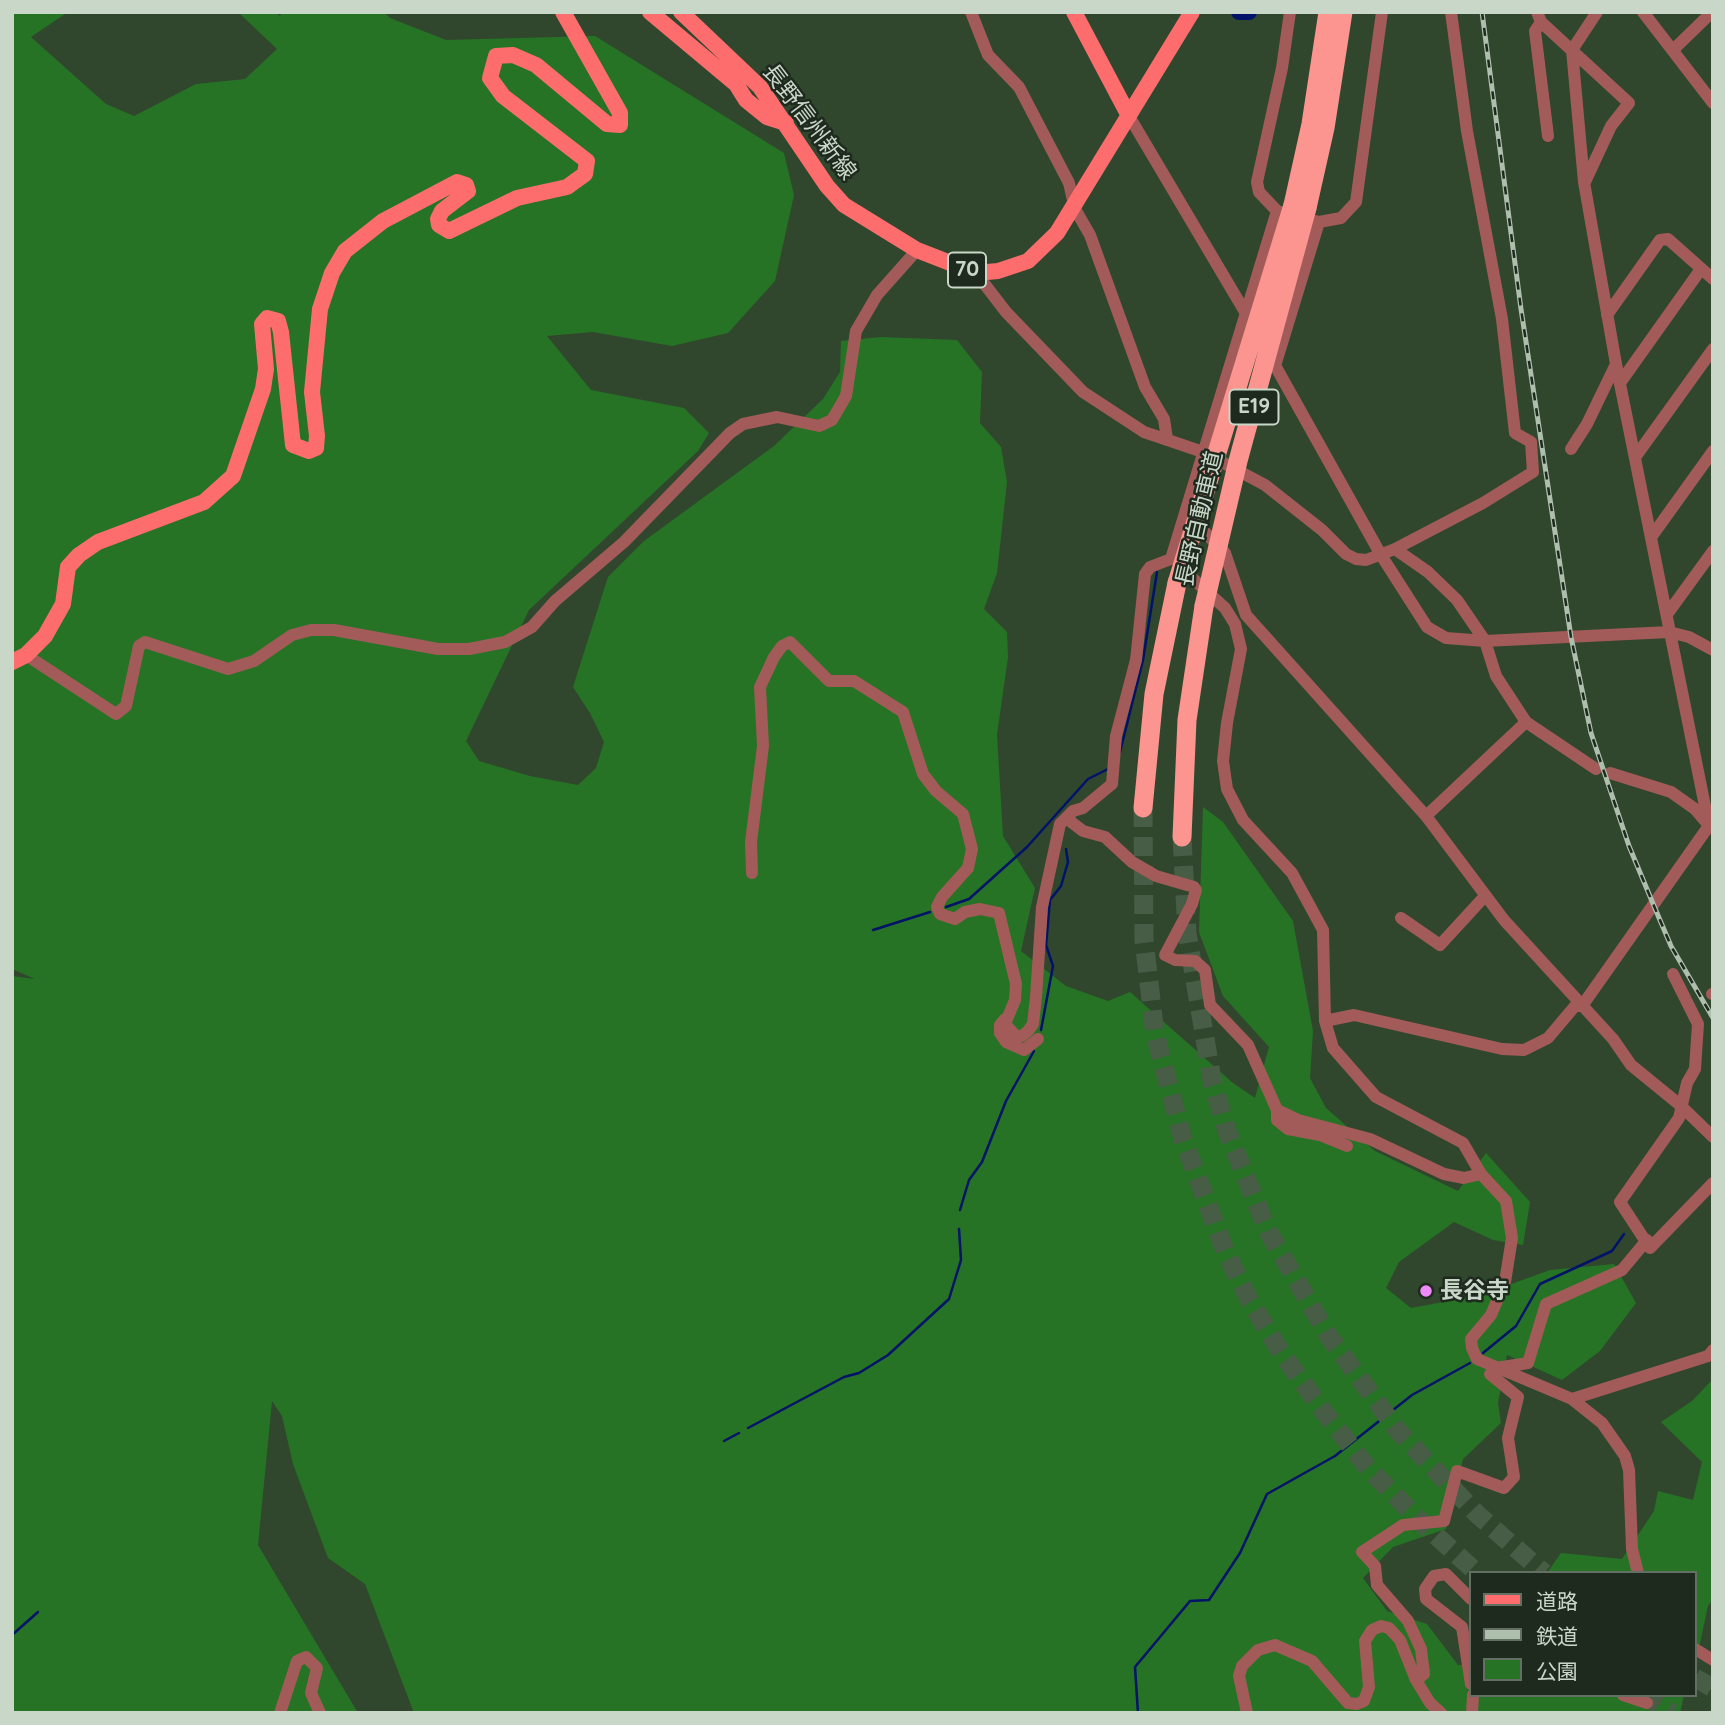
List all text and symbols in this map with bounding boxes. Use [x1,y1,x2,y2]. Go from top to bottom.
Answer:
street label: 長野信州新線 [756,59,862,185]
road number: 70 [948,252,986,288]
road number: E19 [1230,390,1278,424]
street label: 長野自動車道 [1171,449,1229,589]
place label: 長谷寺 [1440,1277,1509,1305]
marker: 長谷寺 [1418,1283,1434,1299]
legend [1470,1571,1697,1697]
text: 道路 [1536,1588,1578,1614]
text: 鉄道 [1536,1623,1578,1649]
text: 公園 [1536,1658,1578,1684]

